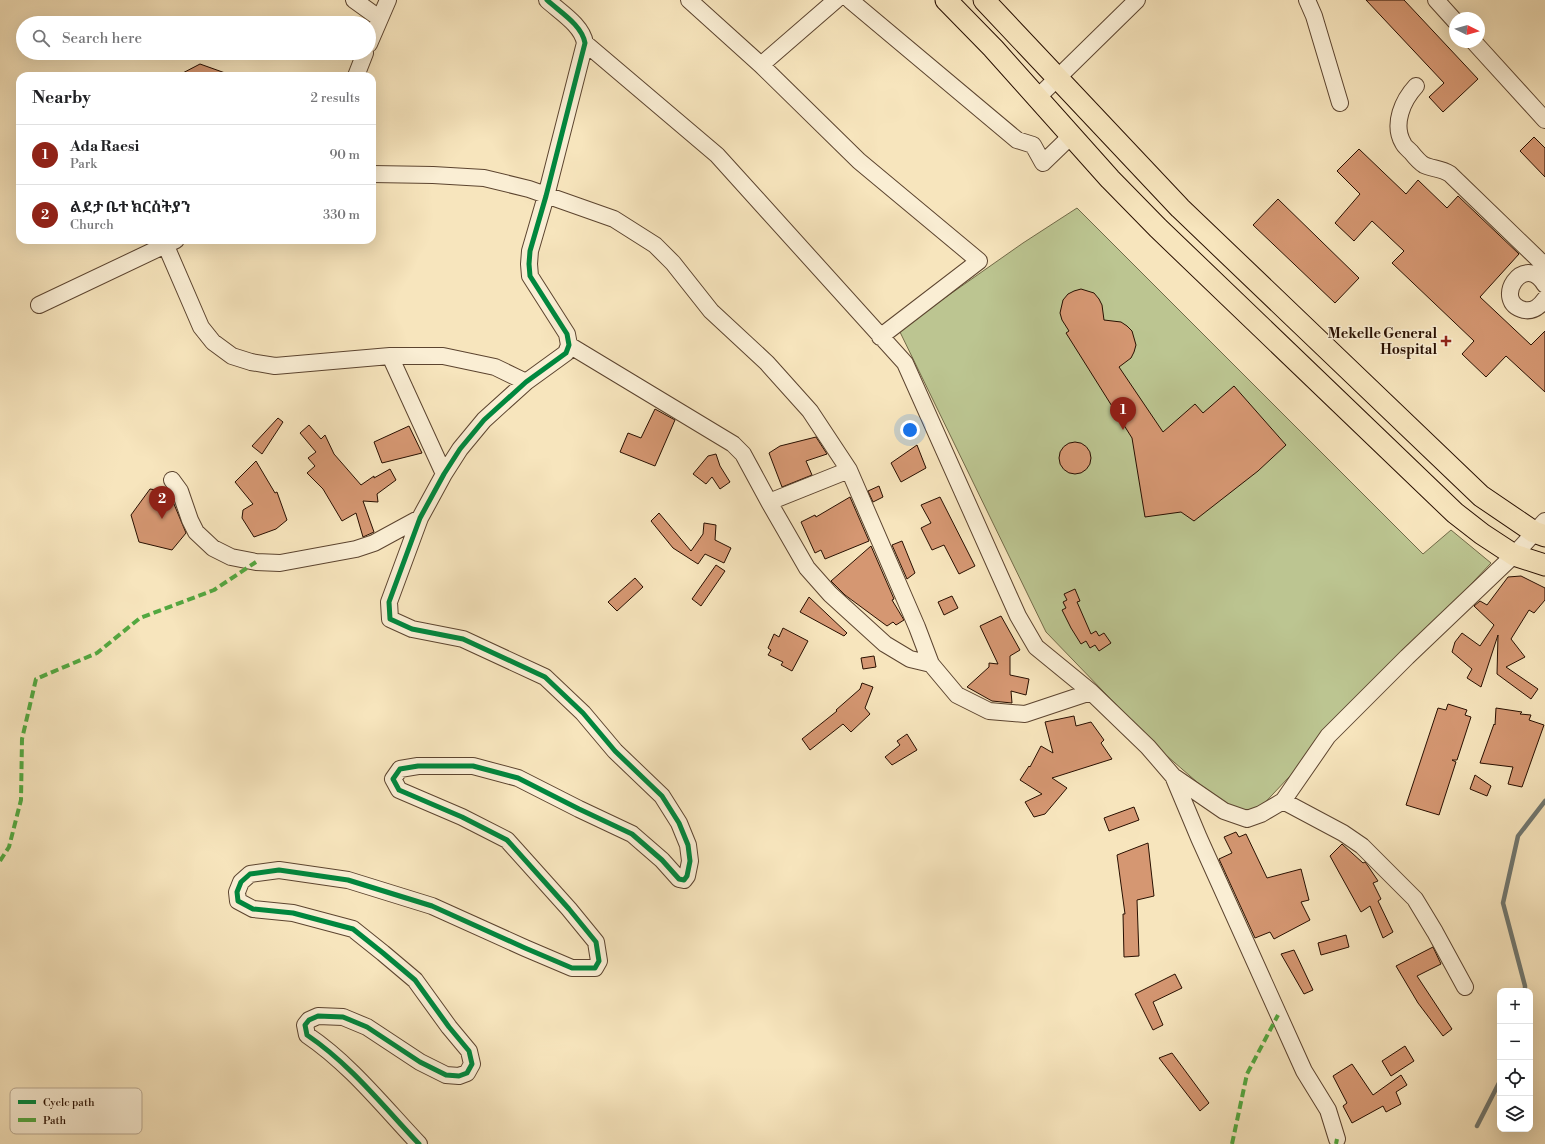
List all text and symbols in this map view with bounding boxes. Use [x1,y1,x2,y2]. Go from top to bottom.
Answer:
north arrow [1449,12,1485,48]
search box [16,16,376,60]
icon: search [30,27,52,49]
text: Search here [62,29,142,48]
text: Nearby [32,87,91,109]
text: 2 results [311,90,360,106]
text: Ada Raesi [70,137,139,156]
text: 1 [42,147,48,163]
text: 90 m [329,147,360,163]
text: Park [70,156,97,172]
text: ልደታ ቤተ ክርስትያን [70,198,191,217]
text: 2 [41,207,49,223]
text: 330 m [323,207,360,223]
text: Church [70,217,114,233]
place label: Mekelle General Hospital [1328,325,1437,359]
marker: Mekelle General Hospital [1440,335,1452,347]
pin: 1 [1110,397,1136,430]
your location [900,420,920,440]
pin: 2 [149,486,175,519]
map controls [1497,988,1533,1132]
button: + [1497,988,1533,1024]
button: − [1497,1024,1533,1060]
button: locate [1497,1060,1533,1096]
legend [10,1088,142,1134]
text: Cycle path [43,1096,95,1110]
button: layers [1497,1096,1533,1132]
text: Path [43,1114,67,1128]

